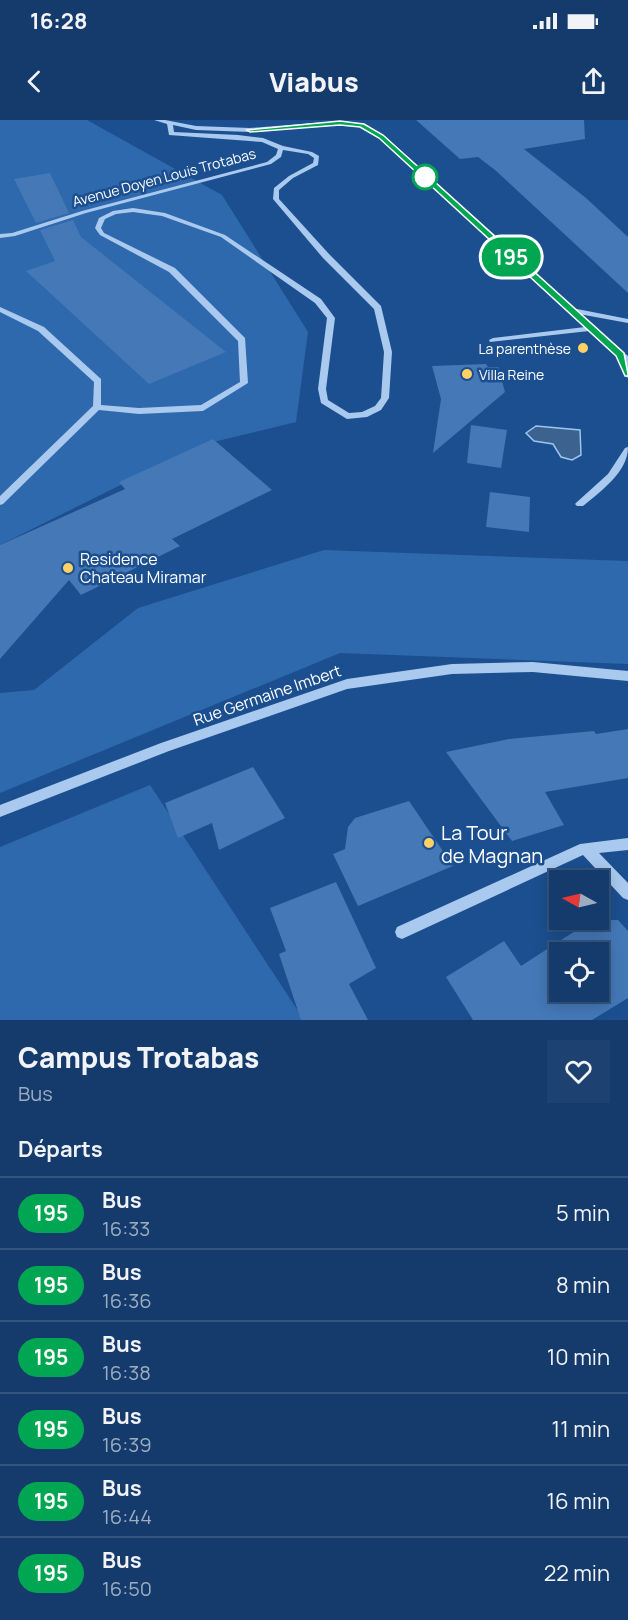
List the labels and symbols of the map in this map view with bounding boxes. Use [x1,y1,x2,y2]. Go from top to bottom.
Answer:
street label: Avenue Doyen Louis Trotabas [70,143,258,211]
unlabelled marker [412,164,438,190]
line badge: 195 [476,238,546,276]
place label: La parenthèse [478,339,571,358]
marker: La parenthèse [576,341,590,355]
place label: Villa Reine [479,365,544,384]
marker: Villa Reine [460,367,474,381]
place label: Residence Chateau Miramar [80,548,207,588]
marker: Residence Chateau Miramar [61,561,75,575]
street label: Rue Germaine Imbert [190,659,344,731]
place label: La Tour de Magnan [441,819,543,869]
marker: La Tour de Magnan [422,836,436,850]
north arrow [549,870,609,930]

